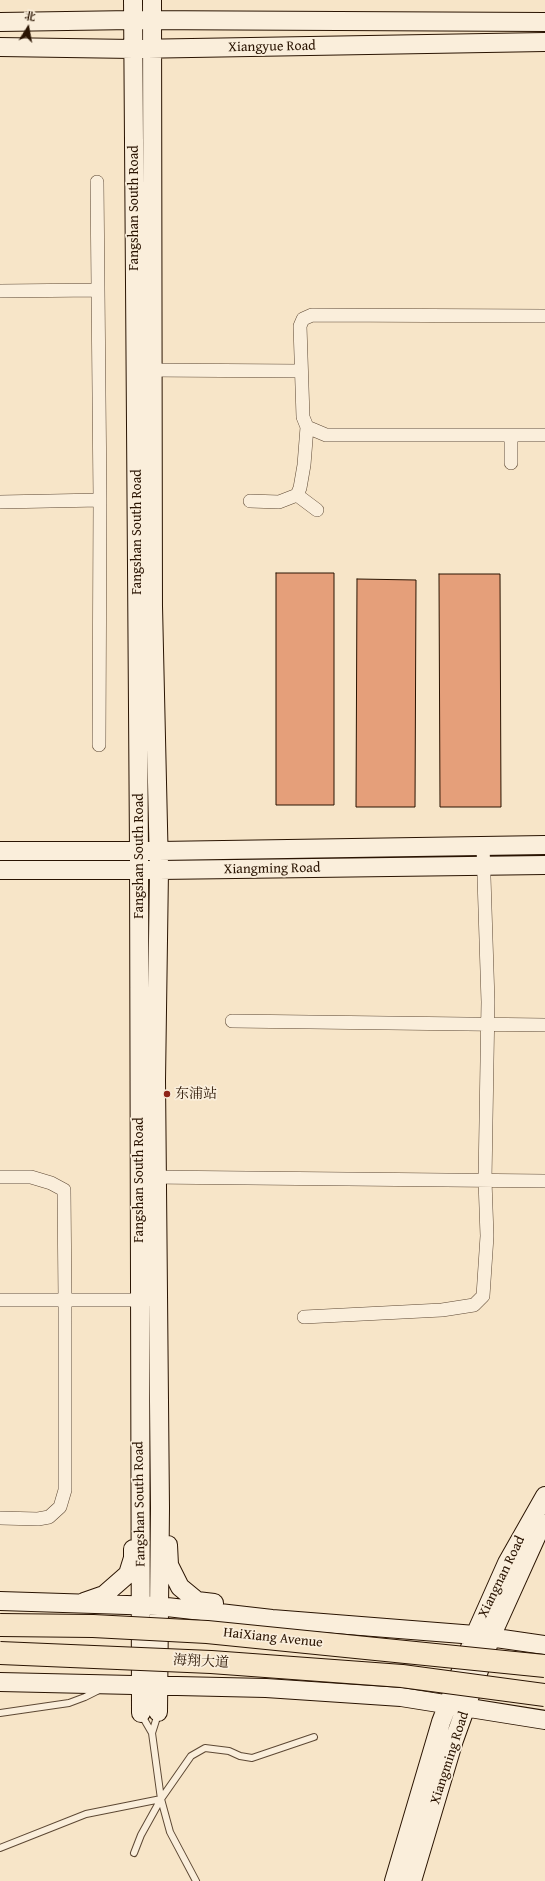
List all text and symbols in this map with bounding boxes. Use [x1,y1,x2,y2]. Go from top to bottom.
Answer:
text: 北 [23,7,37,25]
north arrow [8,8,48,48]
street label: Xiangyue Road [228,38,316,56]
street label: Fangshan South Road [126,145,142,271]
street label: Fangshan South Road [129,469,145,595]
street label: Fangshan South Road [131,793,147,919]
street label: Xiangming Road [224,860,320,878]
place label: 东浦站 [175,1086,217,1102]
marker: 东浦站 [162,1089,172,1099]
street label: Fangshan South Road [131,1117,147,1243]
street label: Fangshan South Road [131,1441,149,1567]
street label: Xiangnan Road [475,1533,529,1621]
street label: HaiXiang Avenue [222,1624,324,1652]
street label: 海翔大道 [173,1652,229,1672]
street label: Xiangming Road [427,1709,473,1807]

